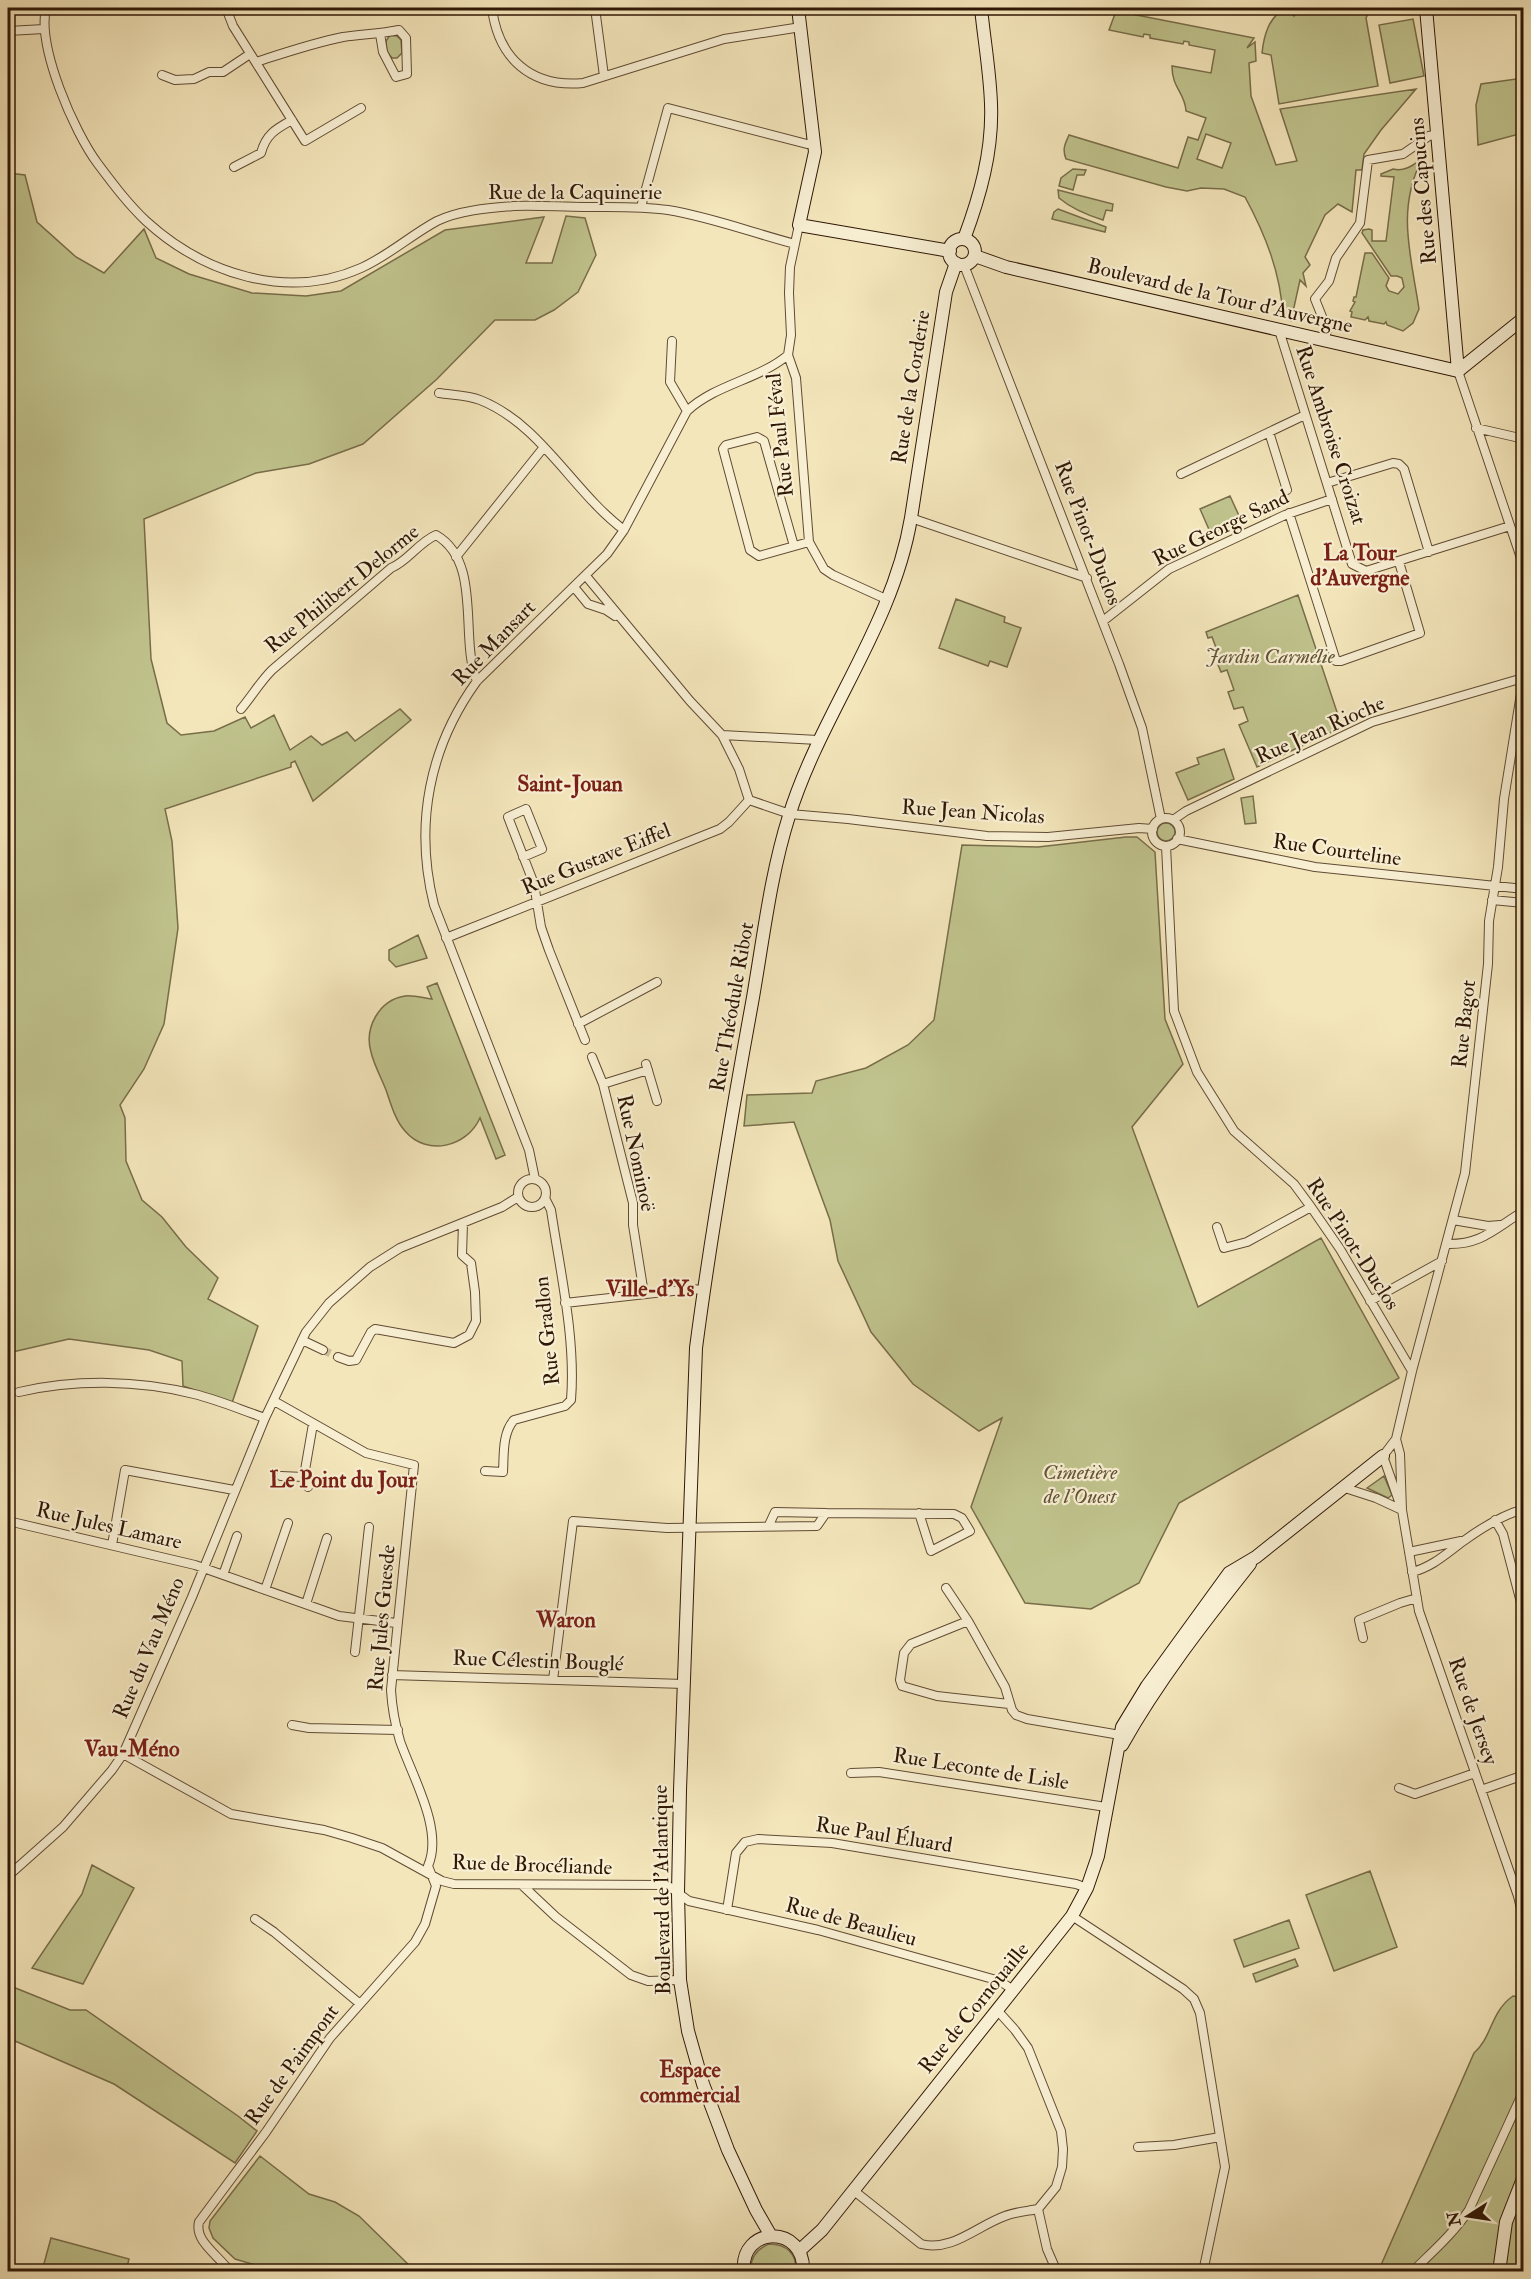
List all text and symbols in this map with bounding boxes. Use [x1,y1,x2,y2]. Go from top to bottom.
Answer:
street label: Rue des Capucins [1403,117,1443,265]
street label: Rue de la Caquinerie [488,179,662,206]
street label: Boulevard de la Tour d'Auvergne [1085,252,1355,340]
street label: Rue de la Corderie [886,308,937,466]
street label: Rue Ambroise Croizat [1289,342,1373,528]
street label: Rue Paul Féval [760,371,800,498]
street label: Rue Pinot-Duclos [1048,457,1128,609]
street label: Rue George Sand [1149,483,1294,573]
street label: Rue Philibert Delorme [259,518,425,660]
district label: La Tour d'Auvergne [1311,539,1410,593]
street label: Rue Mansart [446,594,542,692]
park label: Jardin Carmélie [1205,643,1336,670]
street label: Rue Jean Rioche [1251,689,1389,771]
district label: Saint-Jouan [517,770,623,799]
street label: Rue Jean Nicolas [901,794,1045,830]
street label: Rue Gustave Eiffel [517,817,675,901]
street label: Rue Courteline [1271,828,1403,872]
street label: Rue Théodule Ribot [704,920,760,1094]
street label: Rue Bagot [1446,978,1482,1069]
street label: Rue Nominoë [610,1092,662,1214]
street label: Rue Pinot-Duclos [1300,1173,1406,1315]
street label: Rue Gradlon [528,1275,566,1387]
district label: Ville-d'Ys [605,1275,695,1303]
park label: Cimetière de l'Ouest [1043,1459,1118,1510]
district label: Le Point du Jour [270,1466,417,1495]
street label: Rue Jules Lamare [33,1496,185,1556]
street label: Rue Jules Guesde [362,1543,402,1692]
street label: Rue du Vau Méno [107,1573,191,1723]
district label: Waron [535,1606,596,1634]
street label: Rue Célestin Bouglé [452,1645,624,1677]
street label: Rue de Jersey [1442,1653,1504,1769]
district label: Vau-Méno [83,1735,180,1763]
street label: Rue Leconte de Lisle [891,1742,1071,1796]
street label: Boulevard de l'Atlantique [647,1785,677,1995]
street label: Rue Paul Éluard [814,1811,955,1859]
street label: Rue de Brocéliande [451,1849,613,1881]
street label: Rue de Beaulieu [782,1891,920,1953]
street label: Rue de Cornouaille [913,1937,1035,2079]
street label: Rue de Paimpont [239,1999,345,2131]
district label: Espace commercial [640,2056,740,2109]
north arrow [1438,2186,1498,2246]
text: N [1443,2209,1466,2229]

